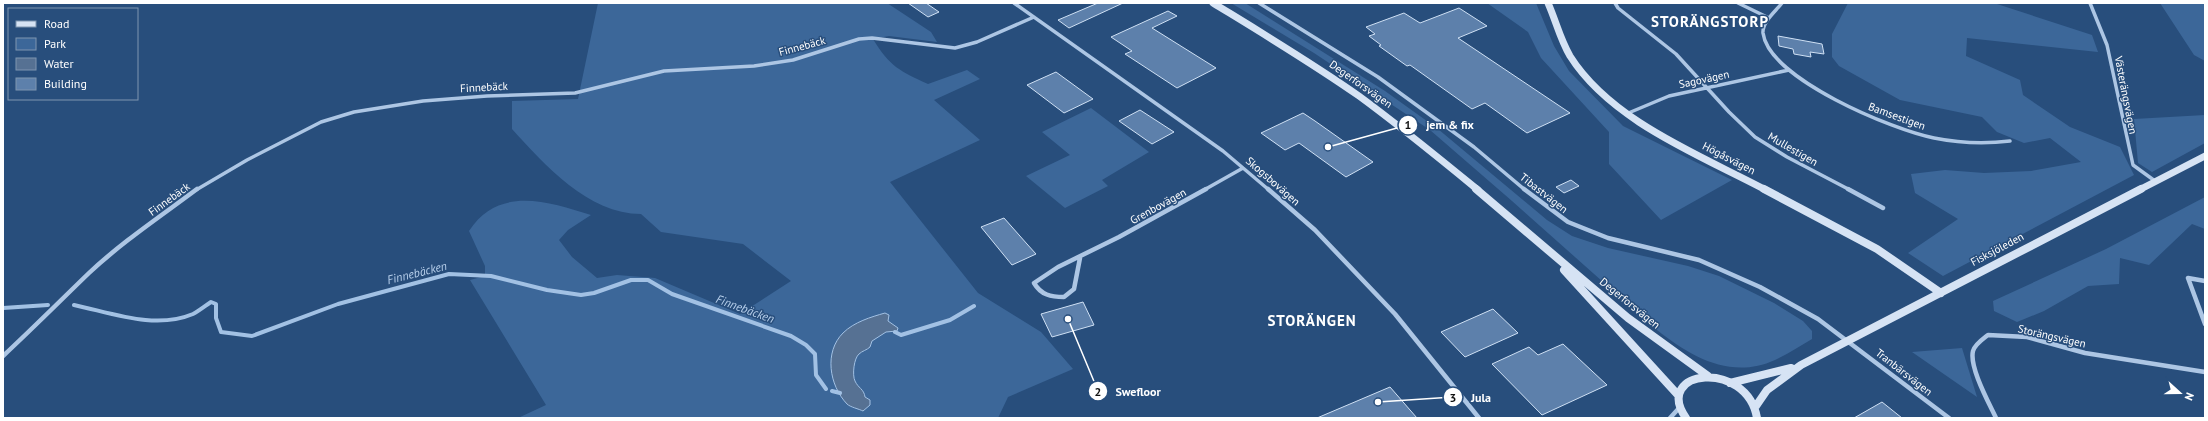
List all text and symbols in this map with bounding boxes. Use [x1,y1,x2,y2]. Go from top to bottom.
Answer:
legend [8,8,138,100]
district label: STORÄNGSTORP [1651,12,1769,31]
text: Road [44,16,69,31]
street label: Finnebäck [777,33,828,59]
text: Park [44,36,66,51]
street label: Västerängsvägen [2111,54,2140,135]
text: Water [44,56,74,71]
street label: Degerforsvägen [1327,57,1395,111]
street label: Sagovägen [1677,67,1731,91]
text: Building [44,76,87,91]
street label: Finnebäck [460,79,509,95]
street label: Bamsestigen [1866,99,1928,133]
callout: jem & fix [1398,113,1482,137]
text: 1 [1405,117,1411,132]
text: jem & fix [1425,117,1475,132]
street label: Mullestigen [1765,129,1821,169]
street label: Högåsvägen [1700,139,1758,177]
street label: Skogsbovägen [1243,154,1303,208]
street label: Tibastvägen [1517,170,1571,216]
street label: Finnebäck [146,179,193,219]
street label: Grenbovägen [1127,185,1189,227]
street label: Fisksjöleden [1968,229,2026,269]
water label: Finnebäcken [385,258,448,287]
street label: Degerforsvägen [1597,274,1663,332]
water label: Finnebäcken [714,291,776,326]
district label: STORÄNGEN [1267,311,1357,330]
street label: Storängsvägen [2017,321,2087,351]
street label: Tranbärsvägen [1873,345,1935,399]
north arrow [2160,373,2200,413]
callout: Swefloor [1088,379,1169,403]
text: 2 [1095,384,1101,399]
text: Swefloor [1115,384,1161,399]
callout: Jula [1443,385,1499,409]
text: 3 [1450,390,1456,405]
text: Jula [1470,390,1491,405]
text: N [2182,391,2197,402]

